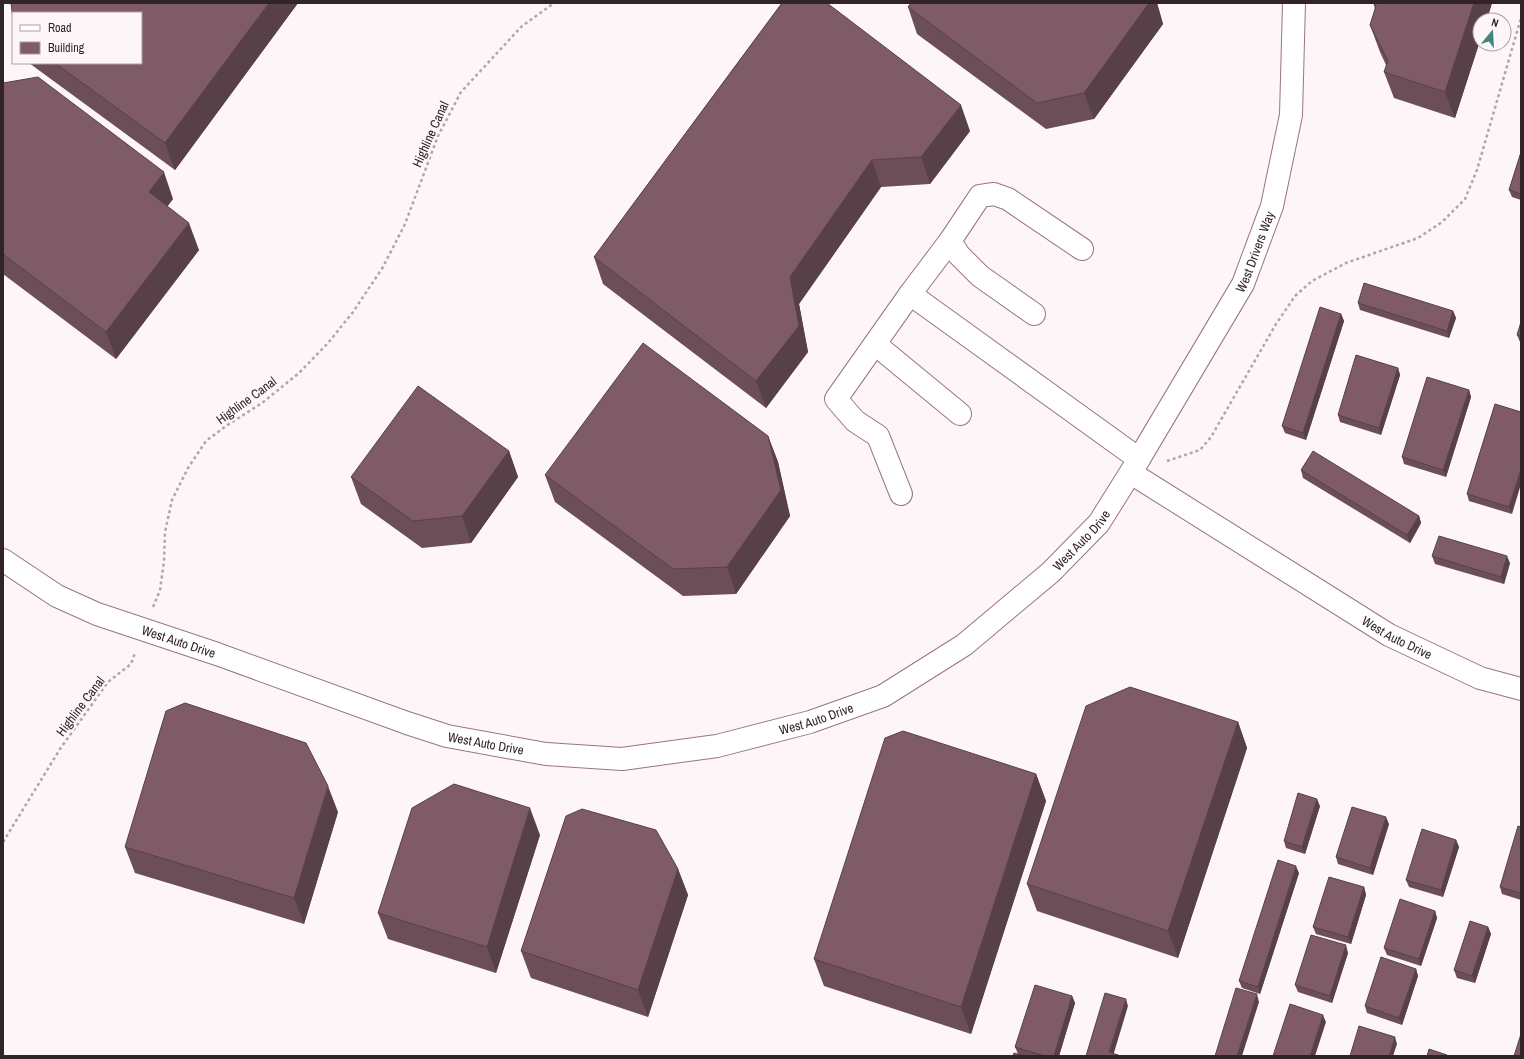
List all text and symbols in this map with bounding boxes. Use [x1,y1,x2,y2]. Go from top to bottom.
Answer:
legend [12,12,142,64]
north arrow [1472,12,1512,52]
text: N [1490,15,1500,30]
text: Road [48,20,72,36]
text: Building [48,40,85,56]
street label: Highline Canal [408,99,453,170]
street label: West Drivers Way [1232,208,1279,296]
street label: Highline Canal [213,373,280,428]
street label: West Auto Drive [1049,507,1114,574]
street label: West Auto Drive [1359,612,1435,663]
street label: West Auto Drive [139,622,218,662]
street label: Highline Canal [52,673,108,740]
street label: West Auto Drive [777,699,856,739]
street label: West Auto Drive [446,728,525,759]

